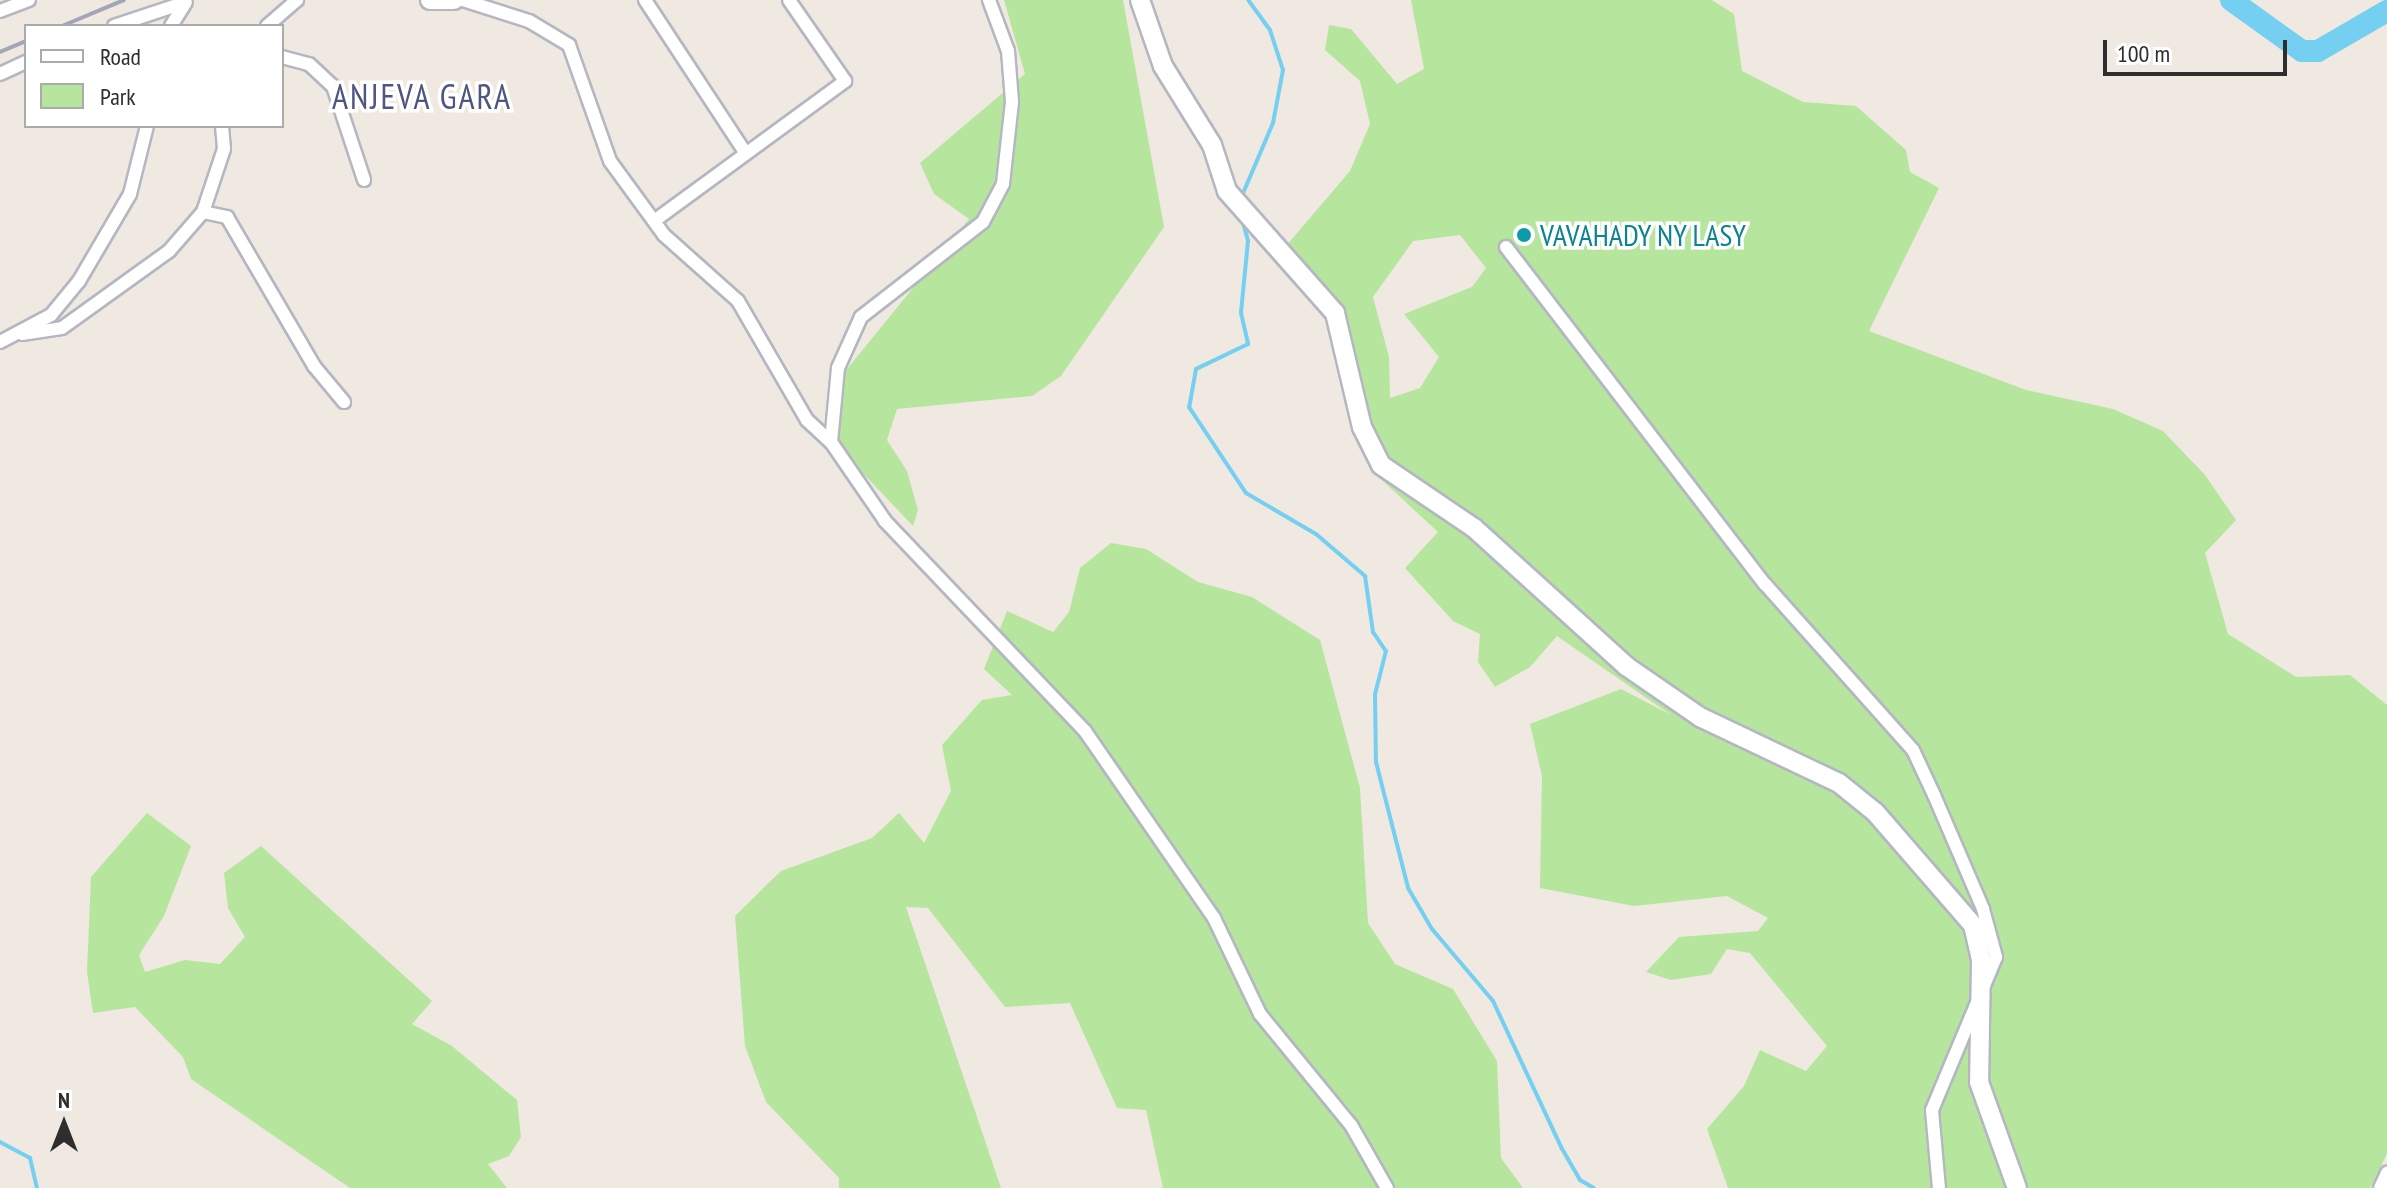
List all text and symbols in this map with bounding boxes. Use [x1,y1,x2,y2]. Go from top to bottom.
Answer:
legend [24,24,284,128]
scale bar [2107,24,2291,74]
text: 100 m [2117,38,2170,69]
text: Road [100,41,141,72]
district label: ANJEVA GARA [331,77,513,117]
text: Park [100,81,136,112]
place label: VAVAHADY NY LASY [1540,217,1747,253]
marker: VAVAHADY NY LASY [1515,226,1533,244]
north arrow [24,1084,104,1164]
text: N [58,1086,70,1114]

